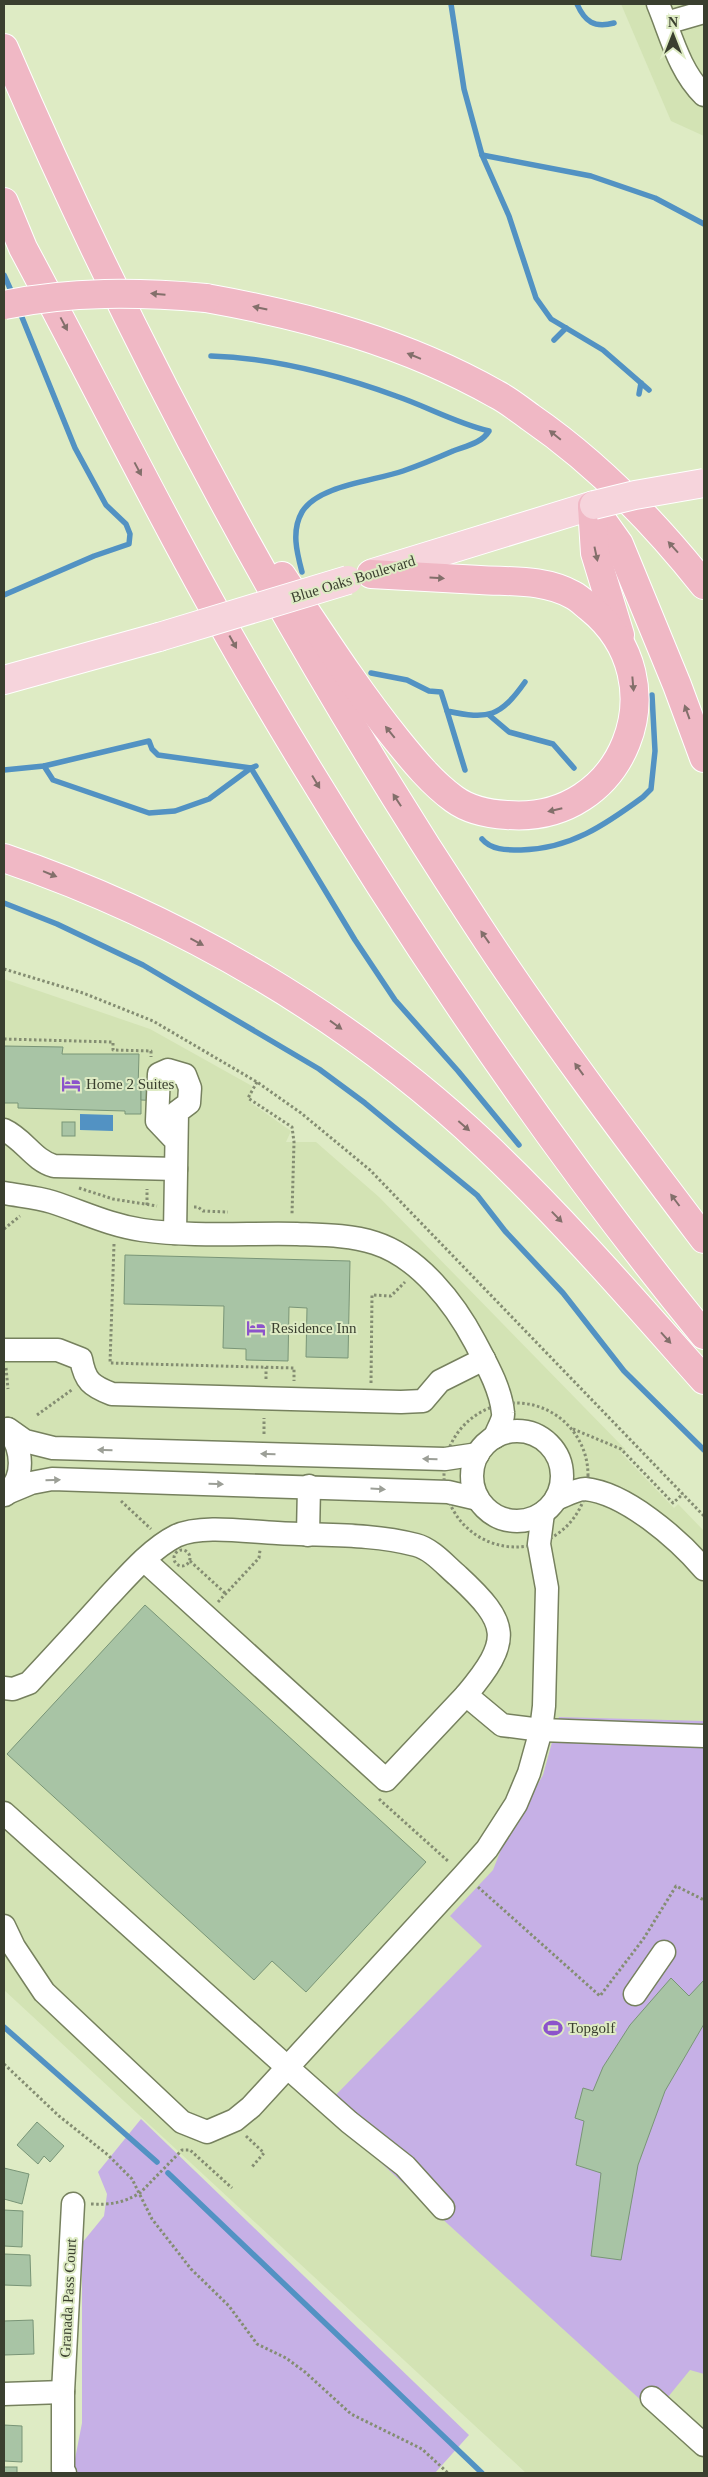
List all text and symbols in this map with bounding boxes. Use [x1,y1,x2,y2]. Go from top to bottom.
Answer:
north arrow [648,10,698,60]
text: N [668,15,678,30]
one-way arrow [149,289,165,297]
one-way arrow [252,304,267,312]
one-way arrow [60,317,68,332]
one-way arrow [407,352,421,360]
one-way arrow [549,430,562,441]
one-way arrow [134,462,142,476]
one-way arrow [667,542,679,554]
one-way arrow [592,547,600,562]
street label: Blue Oaks Boulevard [289,552,418,606]
one-way arrow [430,574,446,582]
one-way arrow [229,635,237,649]
one-way arrow [630,676,638,692]
one-way arrow [683,704,691,719]
one-way arrow [385,725,396,738]
one-way arrow [311,775,321,788]
one-way arrow [392,794,401,807]
one-way arrow [547,806,562,814]
one-way arrow [43,870,58,878]
one-way arrow [480,930,490,943]
one-way arrow [190,938,204,946]
one-way arrow [330,1020,343,1030]
one-way arrow [574,1062,584,1076]
hotel icon: Home 2 Suites [60,1073,82,1095]
place label: Home 2 Suites [86,1076,174,1092]
one-way arrow [457,1120,469,1132]
one-way arrow [670,1193,680,1207]
one-way arrow [551,1211,563,1223]
hotel icon: Residence Inn [245,1317,267,1339]
place label: Residence Inn [271,1320,357,1336]
one-way arrow [660,1331,672,1343]
one-way arrow [97,1445,113,1453]
one-way arrow [260,1450,276,1458]
one-way arrow [422,1455,438,1463]
one-way arrow [46,1476,62,1484]
one-way arrow [208,1480,224,1488]
one-way arrow [370,1485,386,1493]
sports icon: Topgolf [542,2017,564,2039]
place label: Topgolf [568,2020,615,2036]
street label: Granada Pass Court [57,2237,79,2358]

